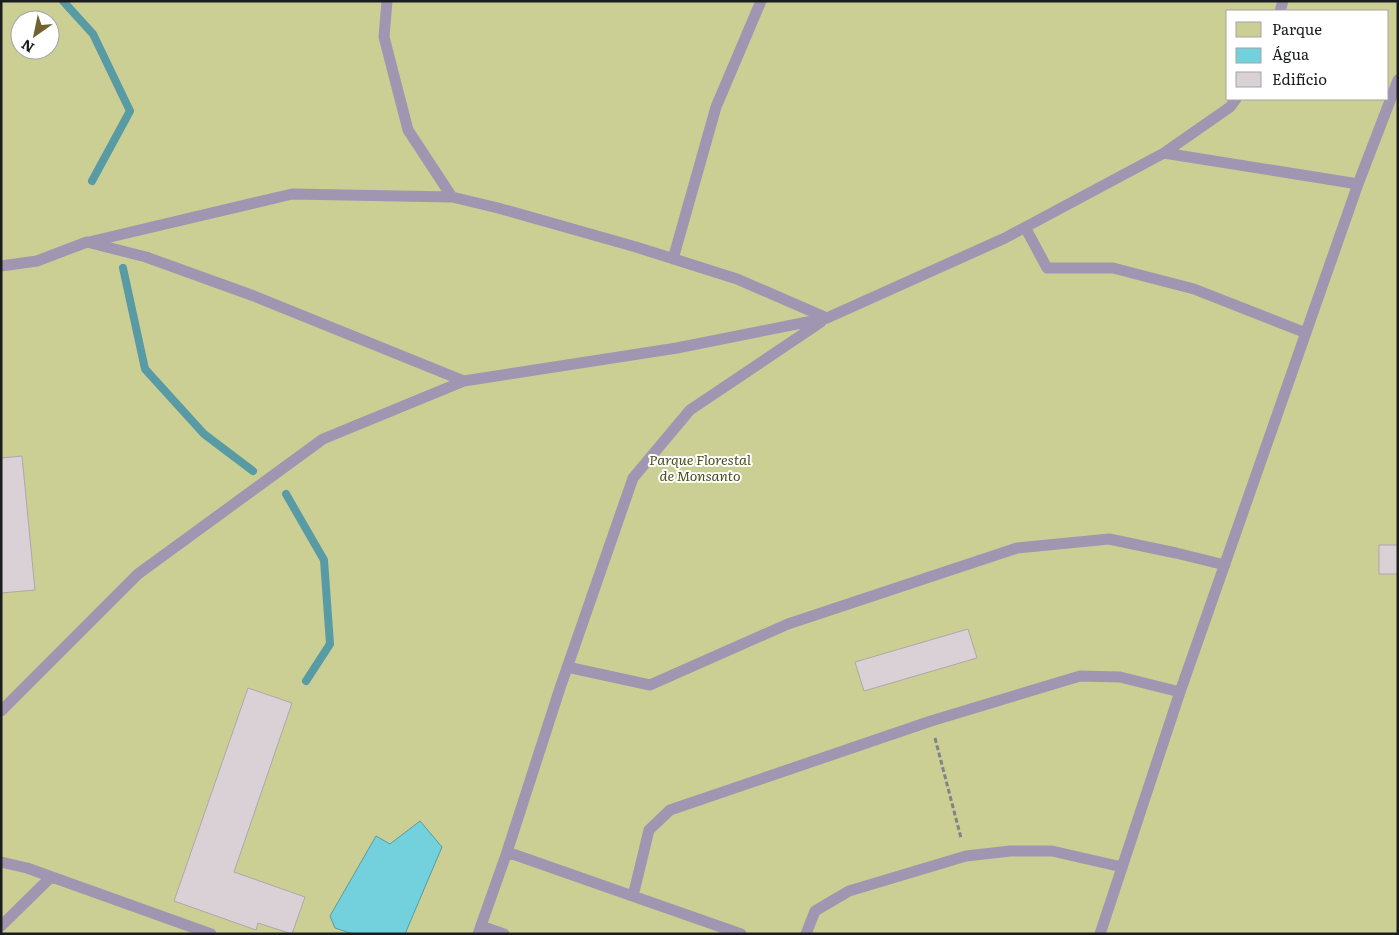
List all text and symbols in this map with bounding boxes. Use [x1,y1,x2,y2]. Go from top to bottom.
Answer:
north arrow [10,10,60,60]
legend [1226,10,1389,100]
text: Parque [1272,17,1322,40]
text: N [17,35,38,58]
text: Água [1272,42,1310,65]
text: Edifício [1272,67,1327,90]
park label: Parque Florestal de Monsanto [649,449,751,485]

